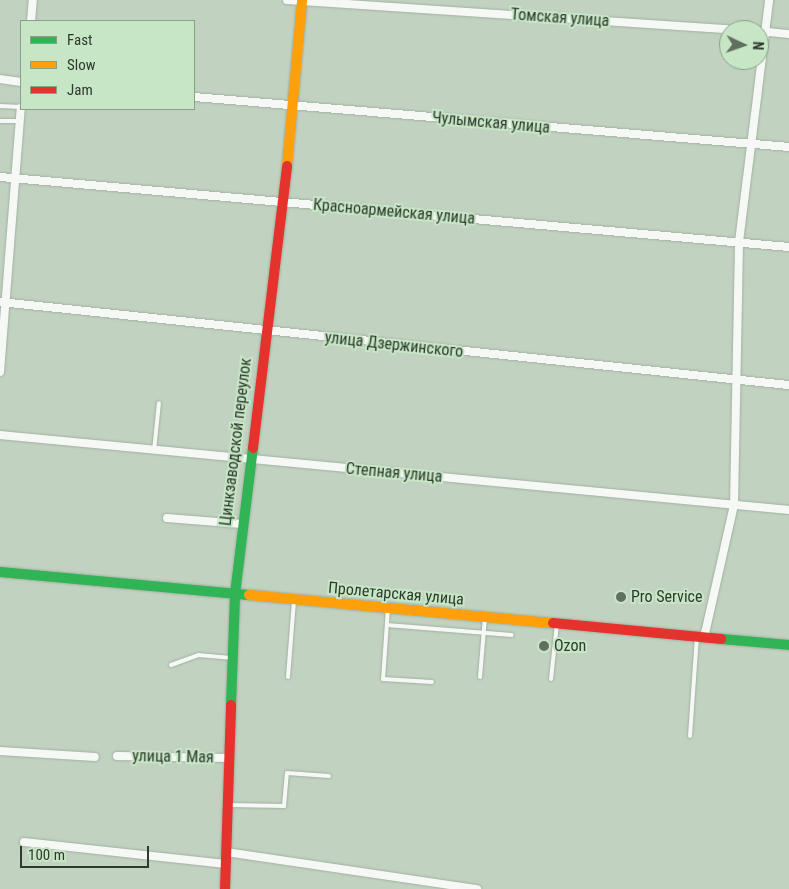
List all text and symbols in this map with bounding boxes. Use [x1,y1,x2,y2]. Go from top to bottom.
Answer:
street label: Томская улица [510,5,610,31]
legend [20,20,195,110]
north arrow [719,20,769,70]
text: Fast [67,31,92,49]
text: N [750,41,766,50]
text: Slow [67,56,96,74]
text: Jam [67,81,93,99]
street label: Чулымская улица [431,108,551,138]
street label: Красноармейская улица [312,195,476,229]
street label: улица Дзержинского [324,328,464,362]
street label: Цинкзаводской переулок [216,357,256,527]
street label: Степная улица [345,459,443,487]
street label: Пролетарская улица [327,578,465,610]
place label: Pro Service [631,587,703,607]
marker: Pro Service [615,591,627,603]
place label: Ozon [554,636,586,656]
marker: Ozon [538,640,550,652]
street label: улица 1 Мая [132,747,214,767]
scale bar [22,836,151,868]
text: 100 m [28,846,65,864]

